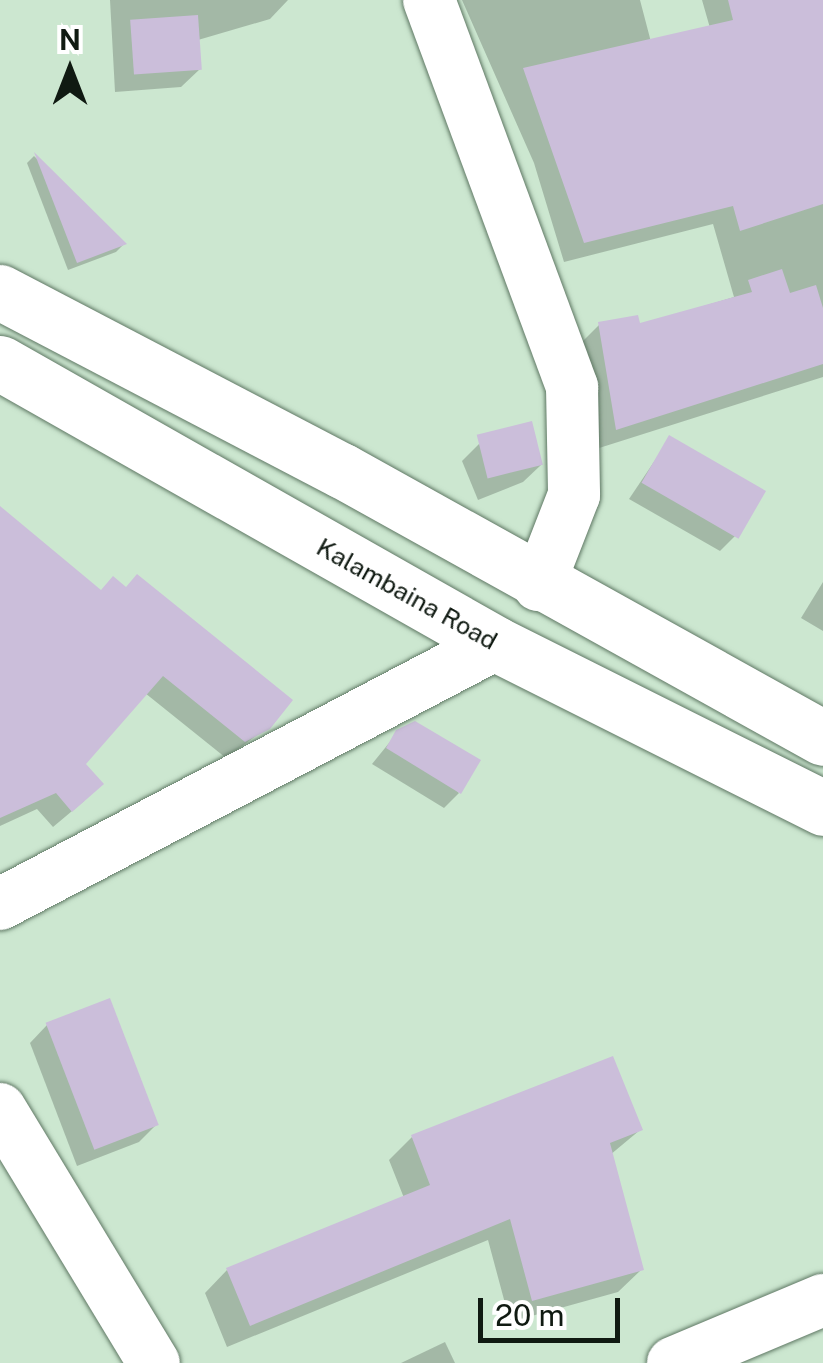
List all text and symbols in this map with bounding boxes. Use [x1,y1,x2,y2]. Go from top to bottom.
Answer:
north arrow [20,20,120,120]
text: N [59,23,81,56]
street label: Kalambaina Road [311,532,503,656]
scale bar [483,1278,626,1340]
text: 20 m [495,1297,564,1333]

